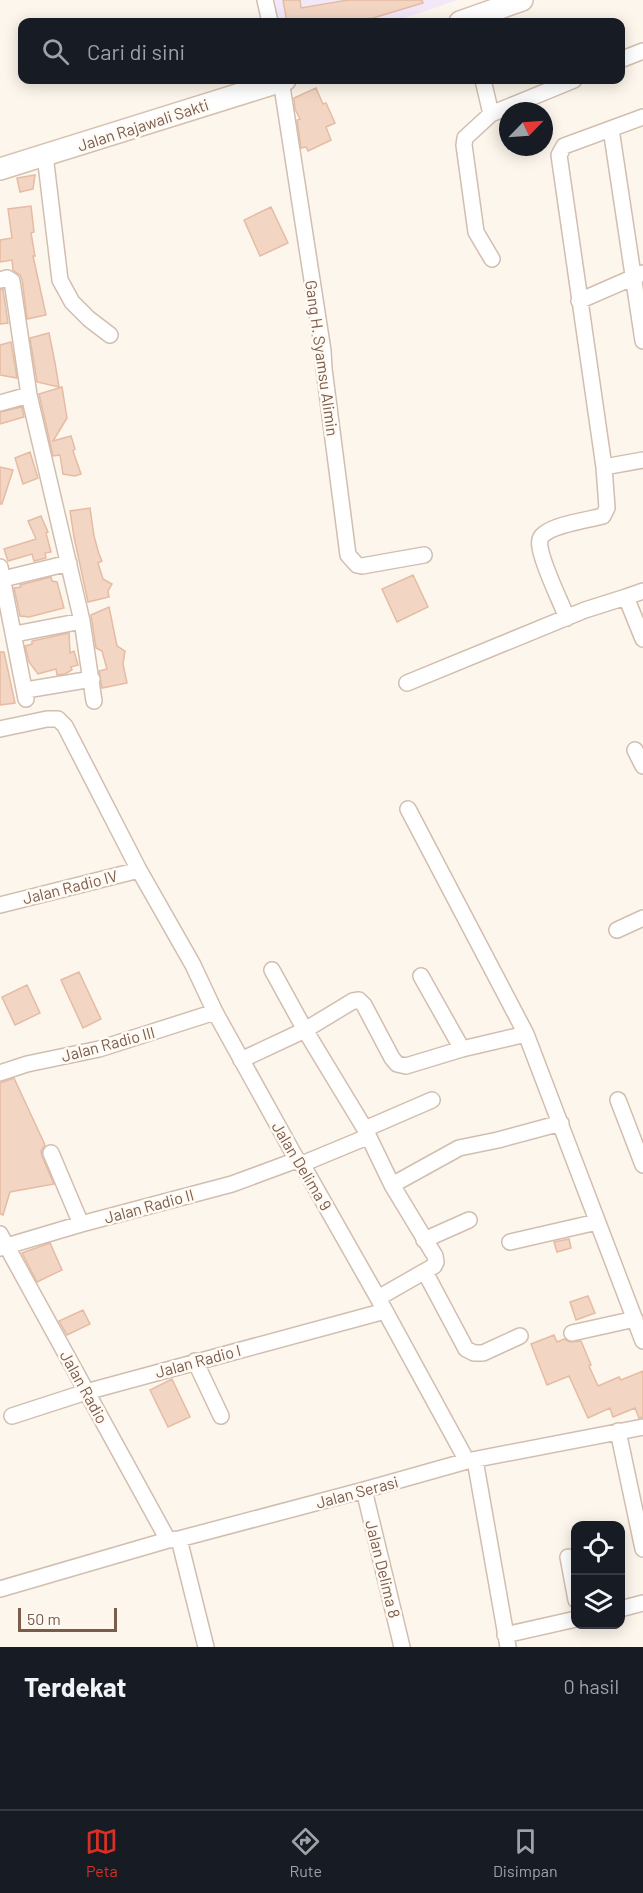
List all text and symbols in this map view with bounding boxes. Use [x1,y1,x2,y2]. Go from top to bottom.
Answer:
search box [18,18,625,84]
icon: search [39,35,72,68]
text: Cari di sini [87,38,185,64]
street label: Jalan Rajawali Sakti [75,94,211,155]
north arrow [499,102,553,156]
street label: Gang H. Syamsu Alimin [302,279,343,437]
street label: Jalan Radio IV [20,866,119,908]
street label: Jalan Radio III [59,1022,157,1065]
street label: Jalan Delima 9 [268,1118,336,1214]
street label: Jalan Radio II [102,1184,196,1227]
street label: Jalan Radio I [153,1340,243,1381]
street label: Jalan Radio [57,1347,112,1427]
street label: Jalan Serasi [313,1471,400,1512]
street label: Jalan Delima 8 [362,1518,405,1620]
map controls [571,1521,625,1629]
button: locate [571,1521,625,1575]
button: layers [571,1575,625,1629]
scale bar [18,1605,117,1632]
text: 50 m [27,1609,61,1628]
text: Terdekat [24,1671,126,1702]
text: 0 hasil [563,1674,619,1698]
tab: Peta [85,1825,118,1880]
tab: Rute [289,1825,322,1880]
tab: Disimpan [493,1825,558,1880]

